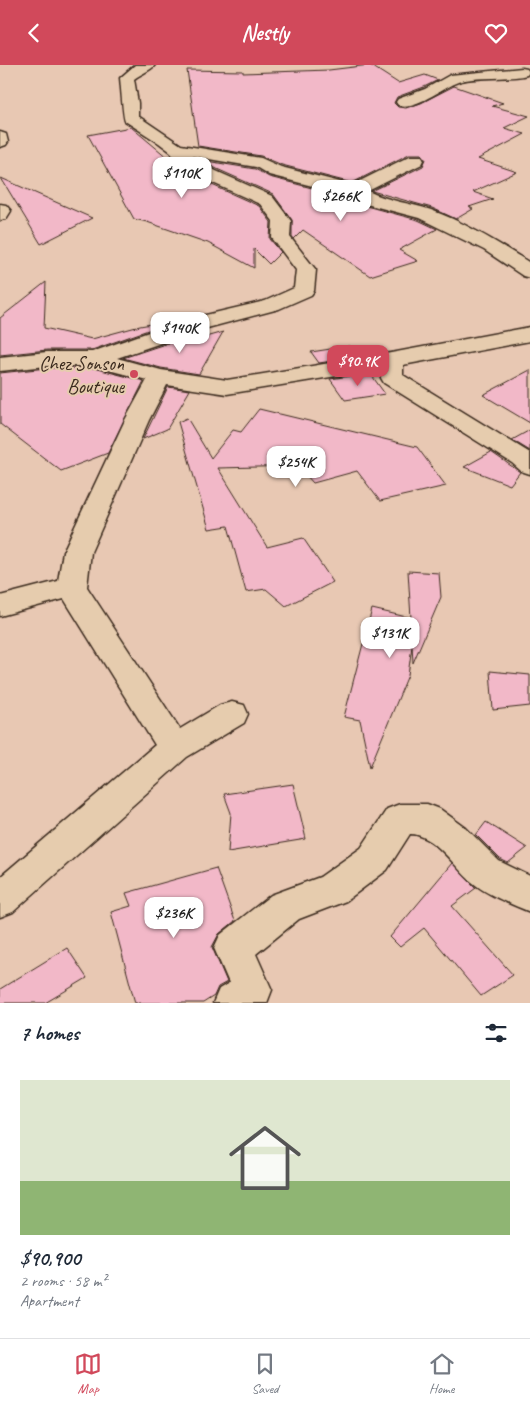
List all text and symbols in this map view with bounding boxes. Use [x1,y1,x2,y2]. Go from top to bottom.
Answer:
icon: back [20,19,48,47]
text: Nestly [241,19,289,47]
icon: heart [482,19,510,47]
pin: $110K [147,157,217,199]
text: $110K [164,163,200,183]
pin: $266K [306,179,376,222]
text: $266K [322,186,360,206]
pin: $140K [145,311,215,354]
text: $140K [162,318,198,338]
pin: $90.9K [317,345,399,387]
place label: Chez Sonson Boutique [39,351,125,399]
text: $90.9K [338,351,378,371]
marker: Chez Sonson Boutique [128,368,140,380]
pin: $254K [261,445,331,488]
text: $254K [278,452,314,472]
pin: $131K [355,617,425,659]
text: $131K [372,623,408,643]
pin: $236K [139,897,209,939]
text: $236K [155,903,193,923]
icon: filters [482,1019,510,1047]
text: 7 homes [20,1020,79,1046]
icon: home [220,1113,310,1203]
text: $90,900 [20,1245,80,1271]
text: 2 rooms · 58 m² [20,1271,106,1291]
text: Apartment [20,1291,79,1311]
tab: Map [74,1350,102,1397]
tab: Saved [251,1350,279,1397]
tab: Home [428,1350,456,1397]

